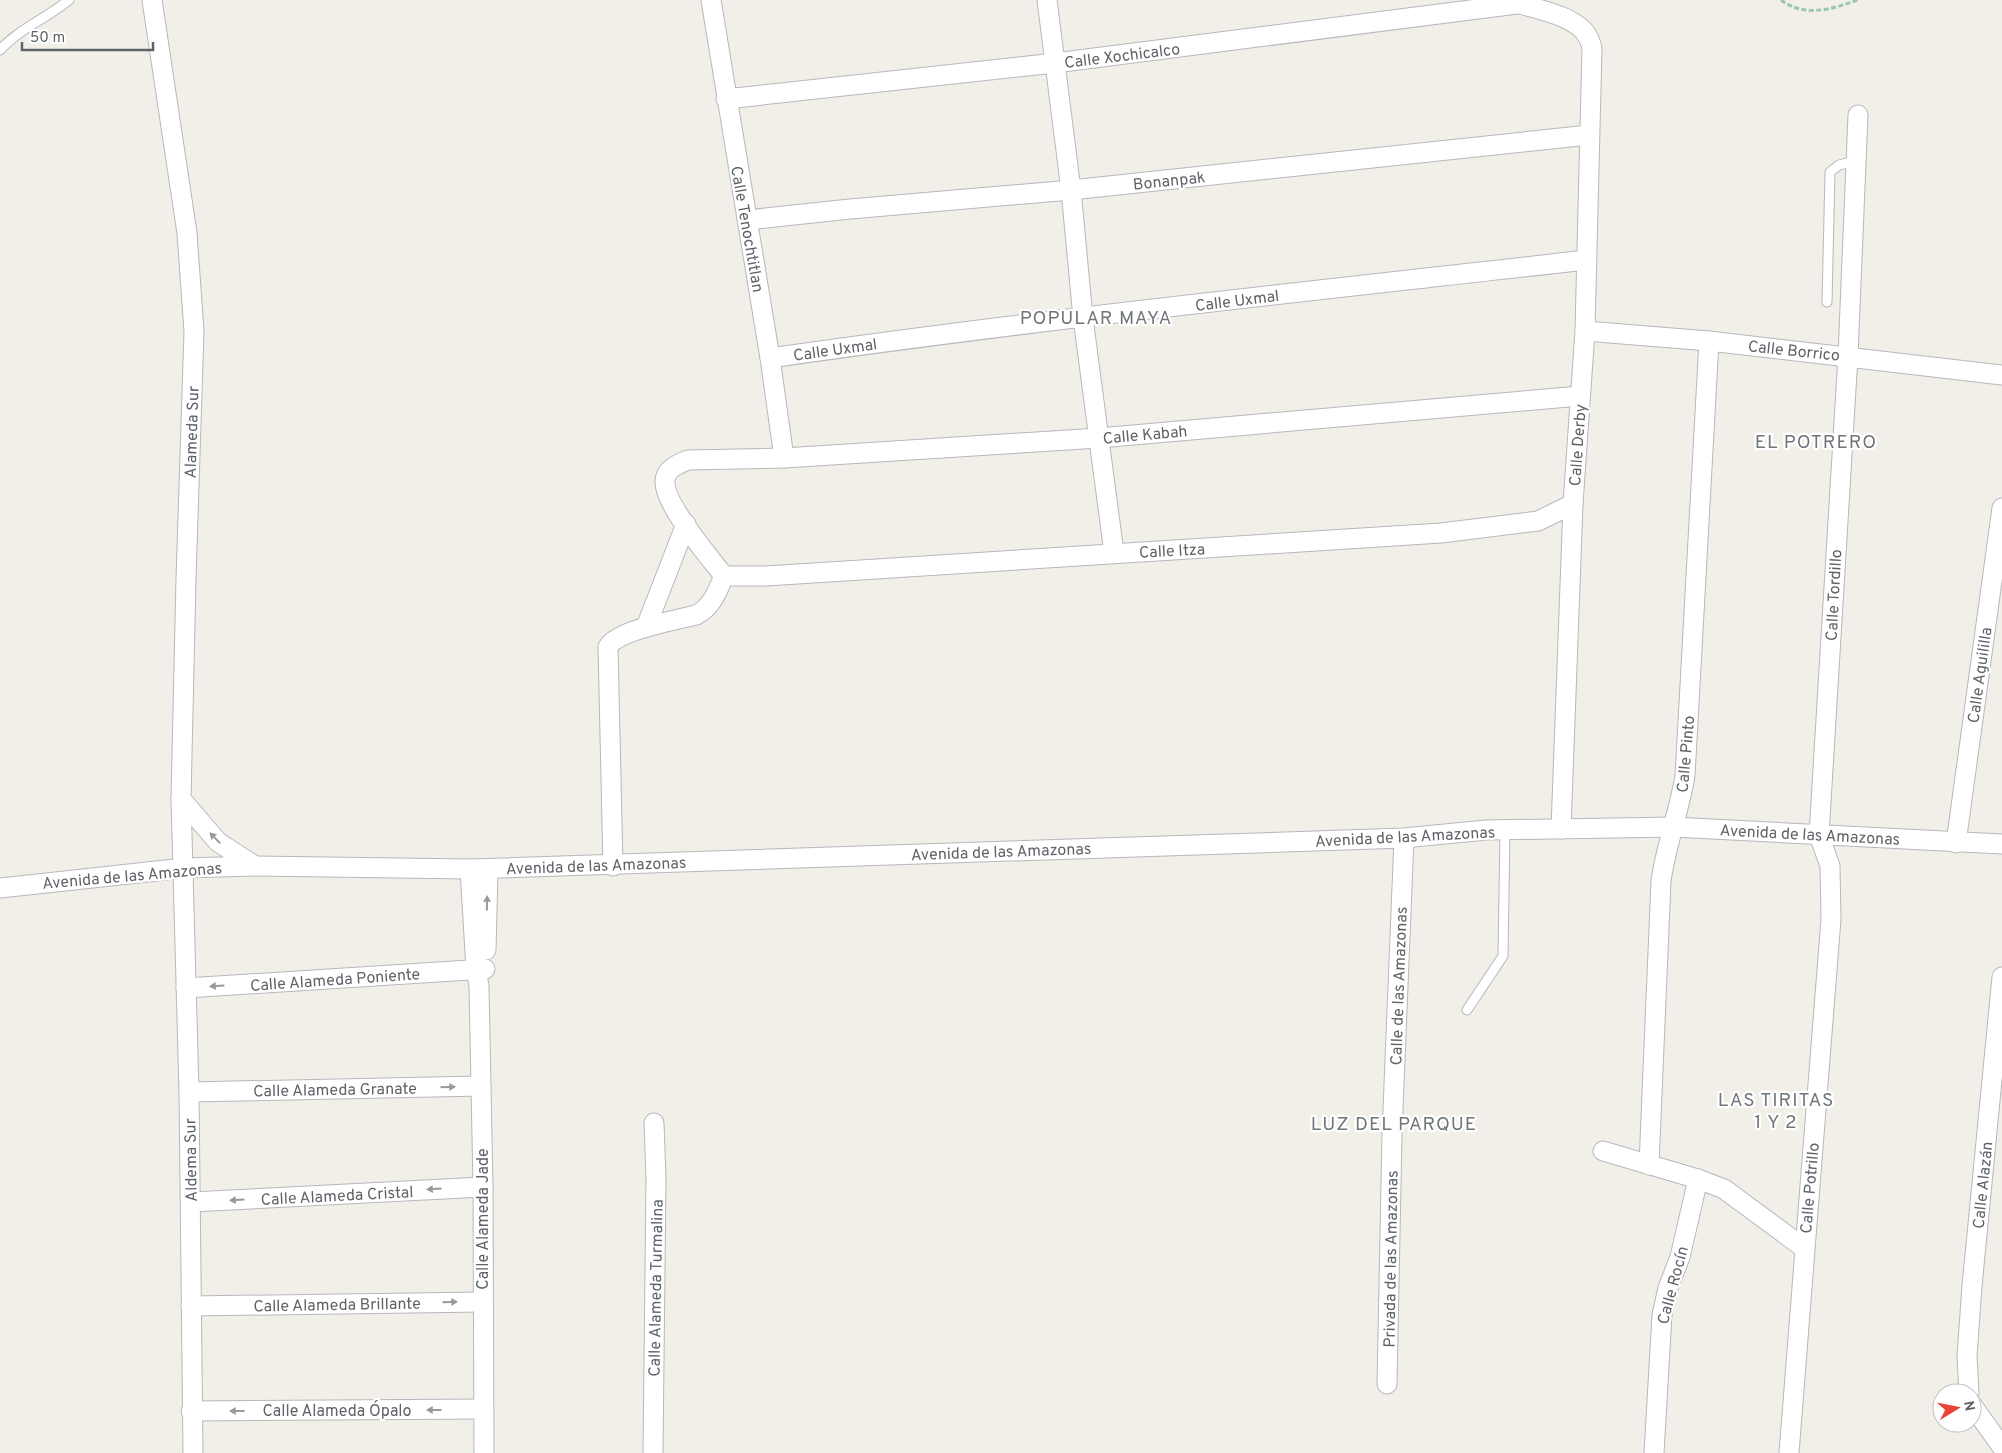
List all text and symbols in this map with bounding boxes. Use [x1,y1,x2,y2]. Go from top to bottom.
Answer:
scale bar [22,20,154,52]
text: 50 m [30,29,65,48]
street label: Calle Xochicalco [1063,40,1181,74]
street label: Calle Tenochtitlan [725,165,767,294]
street label: Bonanpak [1132,168,1206,196]
street label: Calle Uxmal [1194,287,1280,317]
district label: POPULAR MAYA [1020,307,1172,331]
street label: Calle Uxmal [792,335,879,367]
street label: Calle Borrico [1747,337,1841,367]
street label: Alameda Sur [181,386,205,479]
street label: Calle Derby [1566,403,1592,487]
street label: Calle Kabah [1102,422,1188,450]
district label: EL POTRERO [1755,431,1877,455]
street label: Calle Itza [1138,540,1206,564]
street label: Calle Tordillo [1823,549,1847,641]
street label: Calle Aguililla [1964,626,1998,725]
street label: Calle Pinto [1674,715,1700,794]
street label: Avenida de las Amazonas [1719,821,1901,851]
street label: Avenida de las Amazonas [1314,823,1496,853]
one-way arrow [210,832,222,844]
street label: Avenida de las Amazonas [911,840,1092,866]
street label: Avenida de las Amazonas [506,854,687,880]
street label: Avenida de las Amazonas [41,859,223,895]
one-way arrow [483,894,491,910]
street label: Calle de las Amazonas [1387,906,1413,1066]
street label: Calle Alameda Poniente [249,965,421,997]
one-way arrow [209,983,225,991]
street label: Calle Alameda Granate [253,1080,417,1102]
one-way arrow [440,1083,456,1091]
district label: LAS TIRITAS 1 Y 2 [1718,1089,1834,1135]
district label: LUZ DEL PARQUE [1311,1113,1477,1137]
street label: Aldema Sur [181,1118,203,1202]
street label: Calle Alazán [1969,1140,1999,1230]
street label: Calle Potrillo [1797,1142,1825,1235]
street label: Calle Alameda Jade [474,1148,494,1290]
street label: Privada de las Amazonas [1380,1170,1404,1348]
street label: Calle Alameda Cristal [260,1183,414,1211]
one-way arrow [426,1186,442,1194]
one-way arrow [229,1196,245,1204]
street label: Calle Alameda Turmalina [645,1199,669,1377]
street label: Calle Rocín [1654,1244,1694,1327]
street label: Calle Alameda Brillante [253,1295,421,1317]
one-way arrow [442,1298,458,1306]
north arrow [1932,1383,1982,1433]
street label: Calle Alameda Ópalo [263,1400,412,1422]
text: N [1959,1400,1978,1412]
one-way arrow [426,1406,442,1414]
one-way arrow [228,1407,244,1415]

